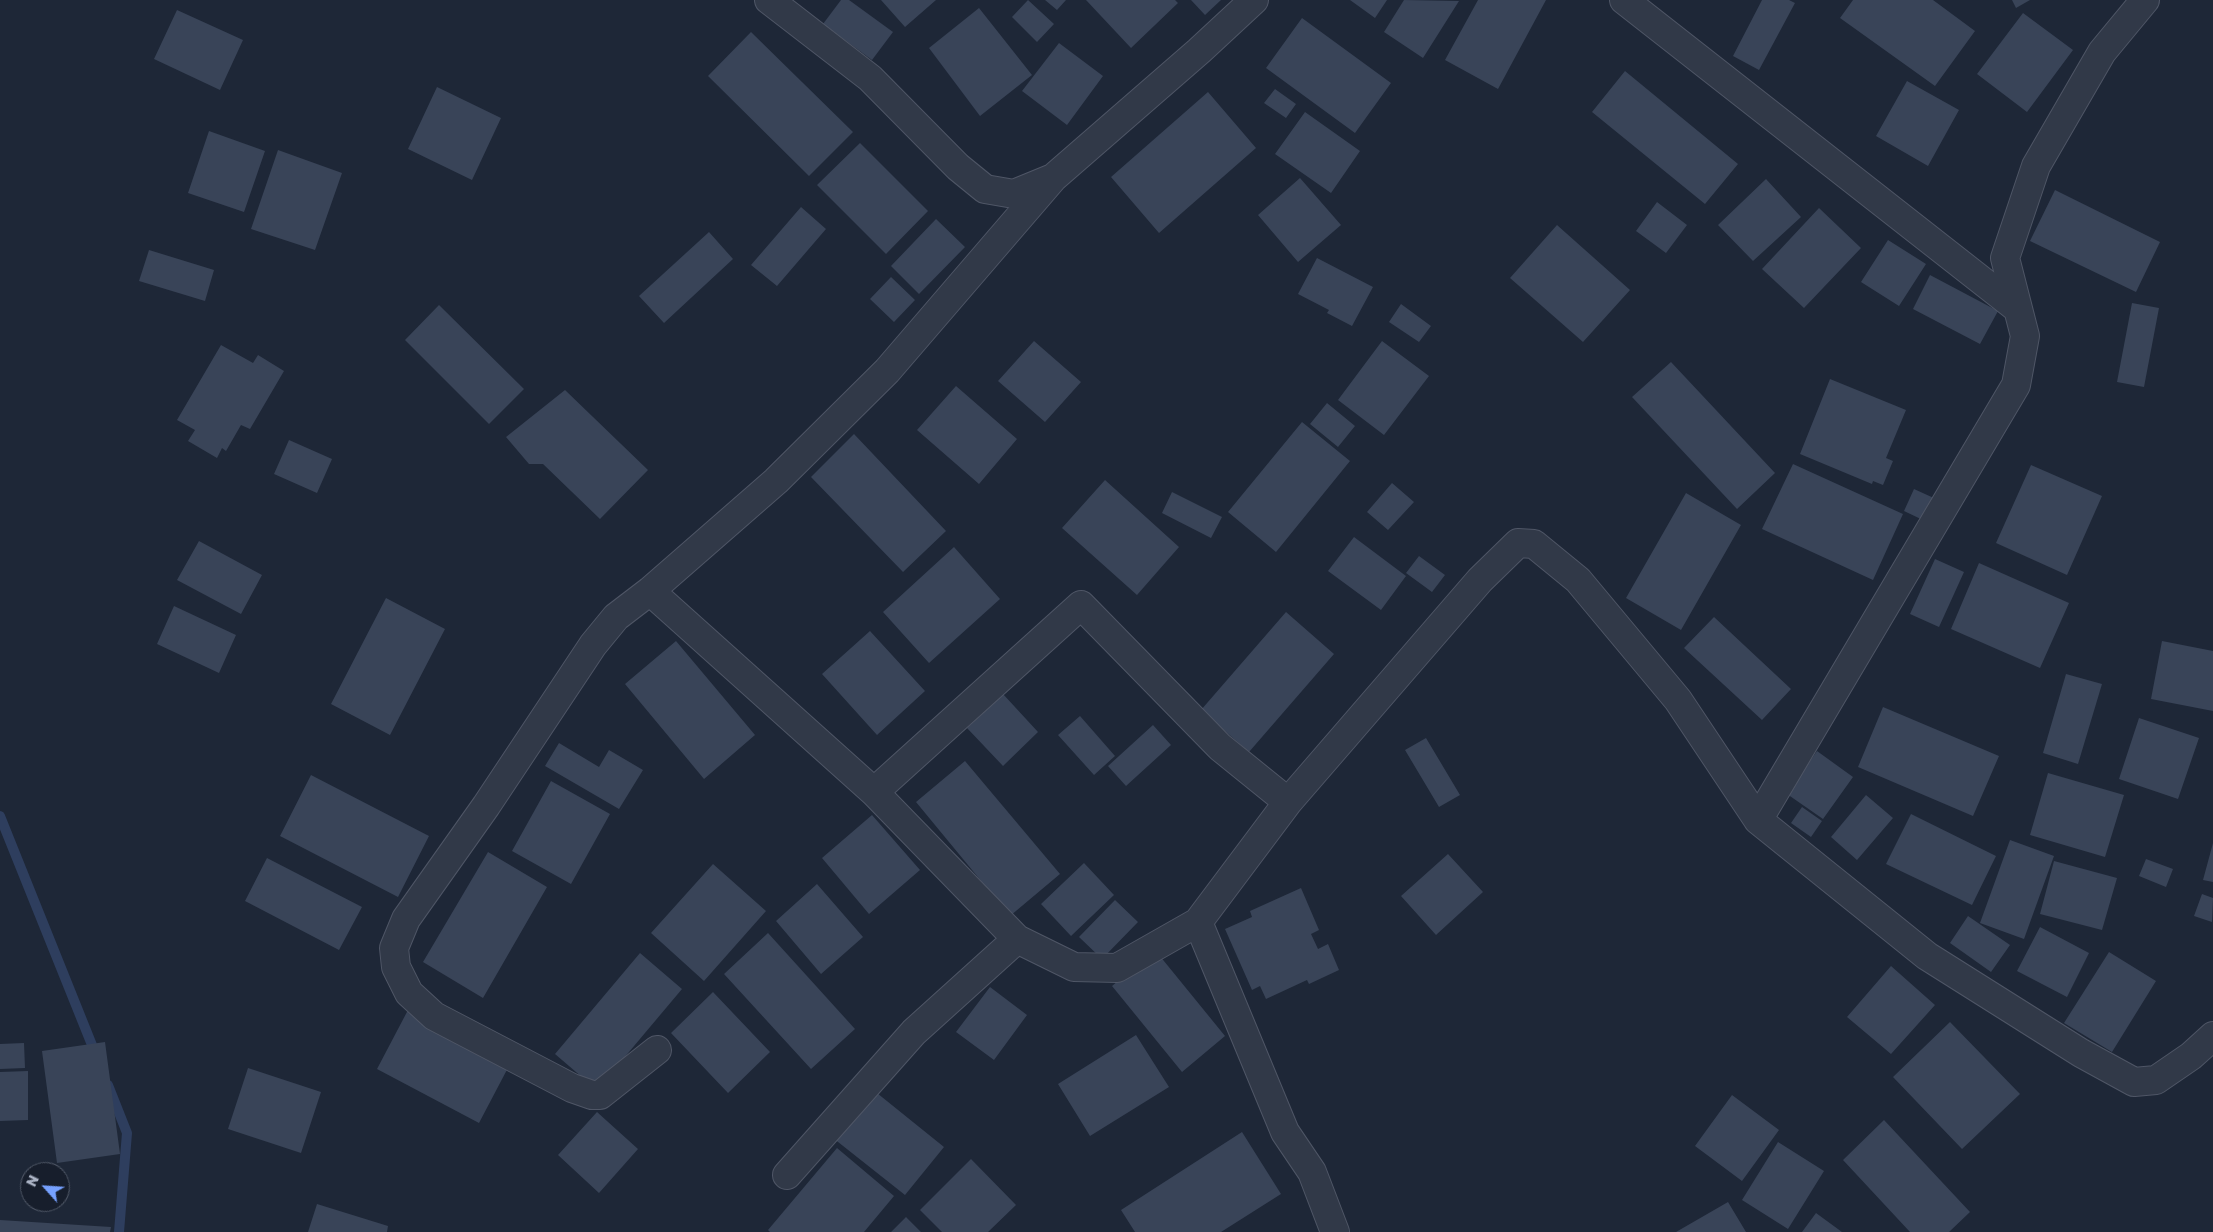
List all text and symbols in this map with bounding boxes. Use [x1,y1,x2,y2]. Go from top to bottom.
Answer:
north arrow [20,1162,70,1212]
text: N [22,1172,42,1189]

